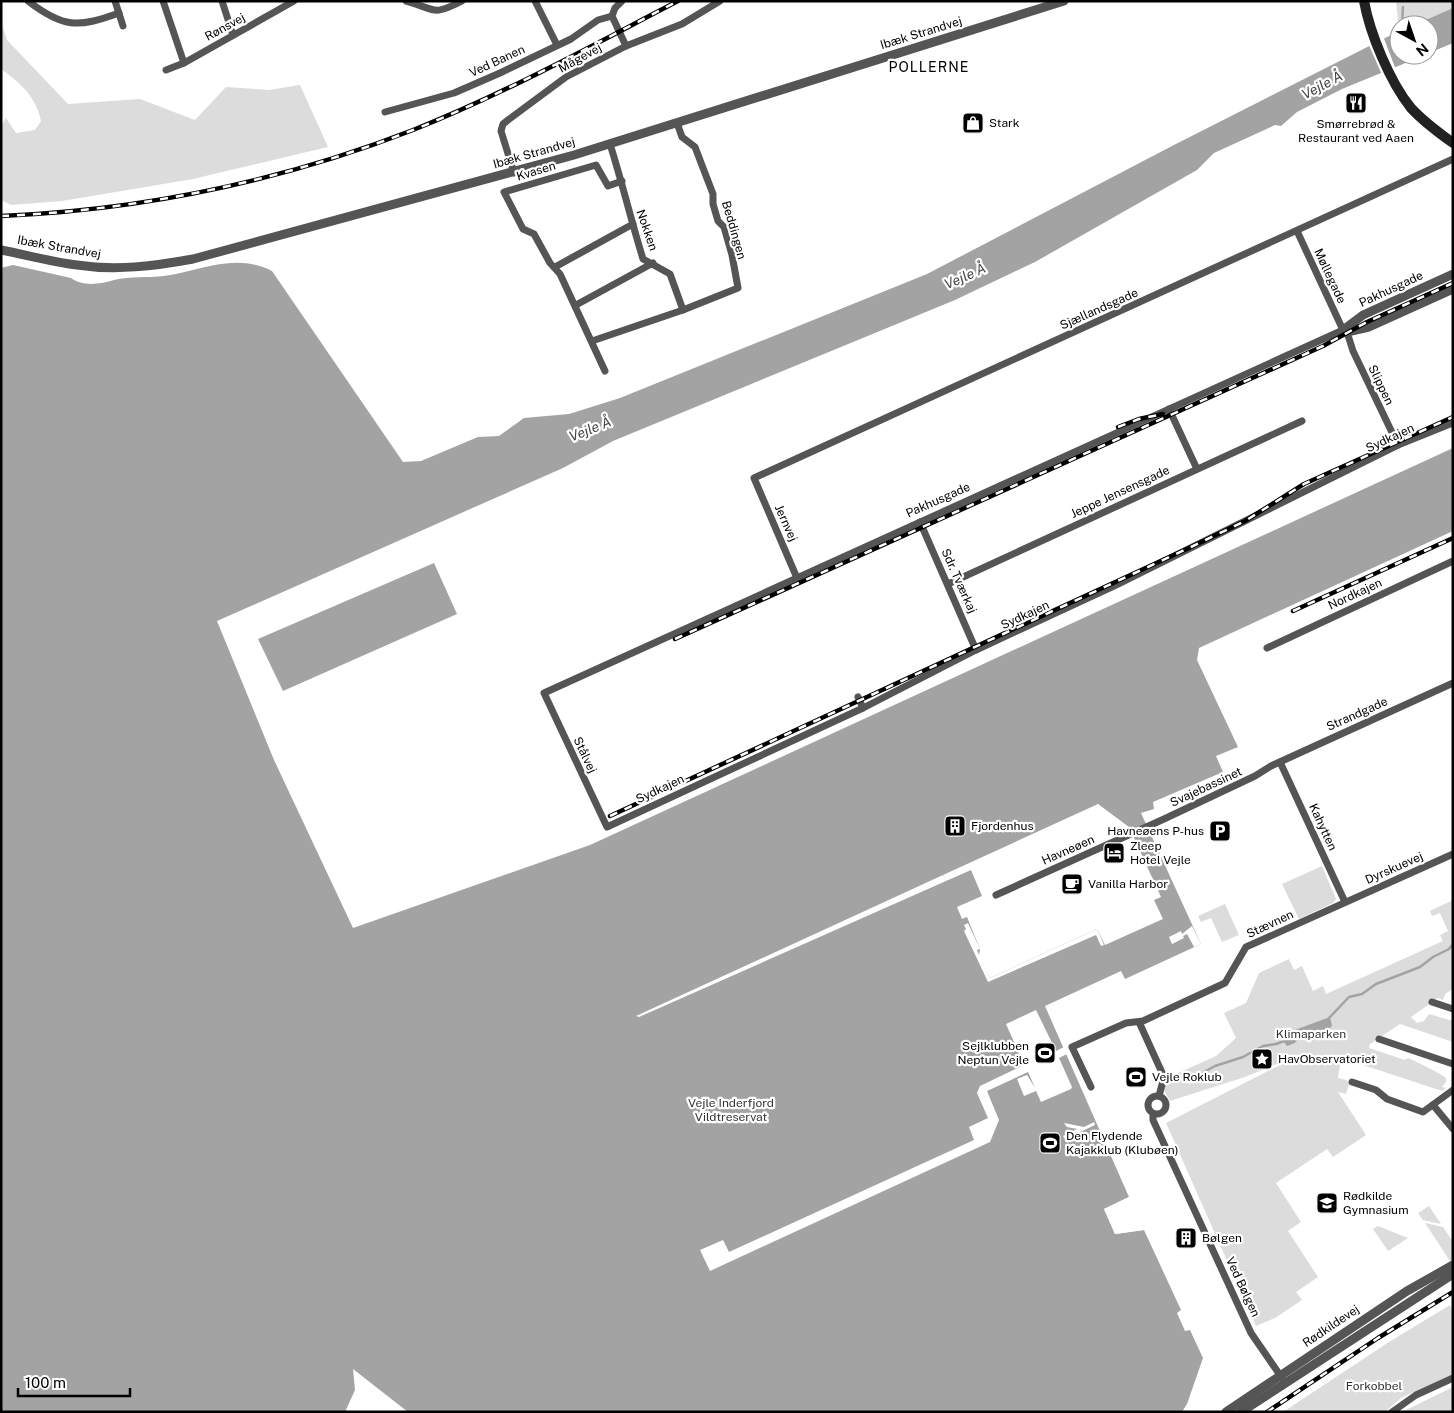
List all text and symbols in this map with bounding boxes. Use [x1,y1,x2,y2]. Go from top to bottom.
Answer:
street label: Rønsvej [202,10,248,44]
street label: Ibæk Strandvej [878,14,964,52]
north arrow [1389,15,1439,65]
street label: Mågevej [556,40,604,76]
text: N [1413,40,1432,60]
street label: Ved Banen [467,42,527,80]
district label: POLLERNE [889,59,969,75]
water label: Vejle Å [1298,66,1345,102]
restaurant icon: Smørrebrød & Restaurant ved Aaen [1344,91,1368,115]
shop icon: Stark [961,111,985,135]
place label: Stark [989,116,1020,130]
place label: Smørrebrød & Restaurant ved Aaen [1298,117,1414,145]
street label: Ibæk Strandvej [491,135,577,171]
street label: Kvasen [515,158,557,184]
street label: Beddingen [719,199,749,261]
street label: Nokken [633,208,661,253]
street label: Ibæk Strandvej [16,233,102,261]
street label: Møllegade [1311,246,1349,306]
water label: Vejle Å [941,258,988,292]
street label: Pakhusgade [1357,268,1425,310]
street label: Sjællandsgade [1058,285,1140,332]
street label: Slippen [1365,363,1397,407]
water label: Vejle Å [566,412,613,445]
street label: Sydkajen [1364,421,1416,455]
street label: Jeppe Jensensgade [1068,463,1172,521]
street label: Pakhusgade [904,480,972,520]
street label: Jernvej [772,502,800,544]
street label: Sdr. Tværkaj [939,547,979,615]
street label: Nordkajen [1326,575,1384,613]
street label: Sydkajen [999,598,1051,632]
street label: Strandgade [1324,694,1390,734]
street label: Stålvej [571,735,599,775]
street label: Svajebassinet [1168,764,1244,810]
street label: Sydkajen [634,772,686,806]
street label: Kahytten [1306,801,1340,853]
building icon: Fjordenhus [943,814,967,838]
place label: Fjordenhus [971,819,1034,833]
parking icon: Havneøens P-hus [1208,819,1232,843]
place label: Havneøens P-hus [1107,824,1204,838]
street label: Havneøen [1040,832,1097,868]
place label: Zleep Hotel Vejle [1130,839,1191,867]
hotel icon: Zleep Hotel Vejle [1102,841,1126,865]
street label: Dyrskuevej [1363,849,1425,887]
cafe icon: Vanilla Harbor [1060,872,1084,896]
place label: Vanilla Harbor [1088,877,1168,891]
street label: Stævnen [1244,907,1296,941]
park label: Klimaparken [1276,1027,1346,1041]
place label: Sejlklubben Neptun Vejle [957,1039,1029,1067]
sports icon: Sejlklubben Neptun Vejle [1033,1041,1057,1065]
place icon: HavObservatoriet [1250,1047,1274,1071]
place label: HavObservatoriet [1278,1052,1376,1066]
sports icon: Vejle Roklub [1124,1065,1148,1089]
place label: Vejle Roklub [1152,1070,1222,1084]
park label: Vejle Inderfjord Vildtreservat [688,1096,774,1124]
place label: Den Flydende Kajakklub (Klubøen) [1066,1129,1178,1157]
sports icon: Den Flydende Kajakklub (Klubøen) [1038,1131,1062,1155]
place label: Rødkilde Gymnasium [1343,1189,1409,1217]
school or university icon: Rødkilde Gymnasium [1315,1191,1339,1215]
building icon: Bølgen [1174,1226,1198,1250]
place label: Bølgen [1202,1231,1242,1245]
street label: Ved Bølgen [1223,1255,1263,1319]
street label: Rødkildevej [1300,1302,1362,1350]
scale bar [18,1366,130,1398]
text: 100 m [25,1374,66,1391]
park label: Forkobbel [1346,1379,1403,1393]

